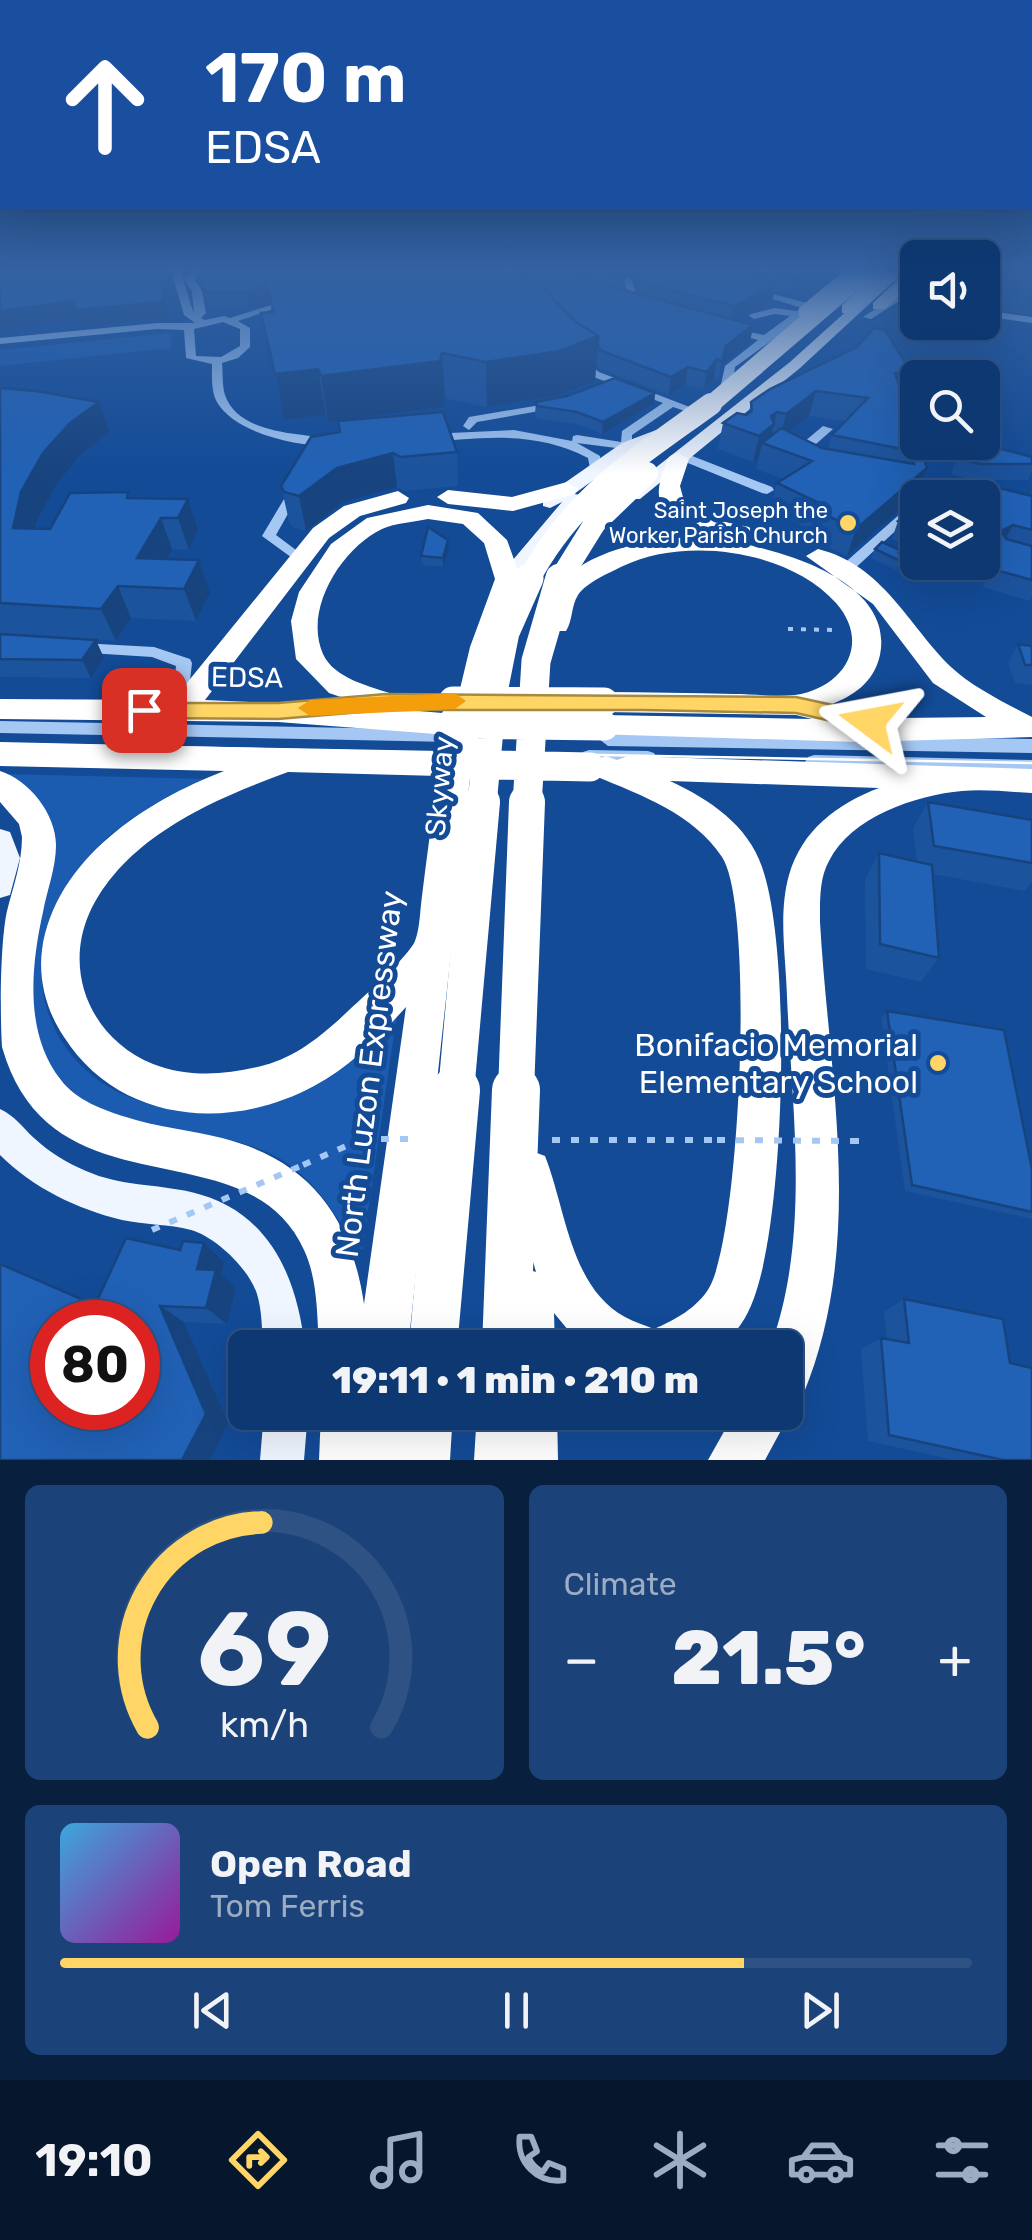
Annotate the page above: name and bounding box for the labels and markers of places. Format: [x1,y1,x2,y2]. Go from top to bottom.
place label: Saint Joseph the Worker Parish Church [609,497,828,549]
marker: Saint Joseph the Worker Parish Church [837,512,859,534]
pin [102,668,187,753]
place label: Bonifacio Memorial Elementary School [634,1026,918,1101]
marker: Bonifacio Memorial Elementary School [927,1052,949,1074]

